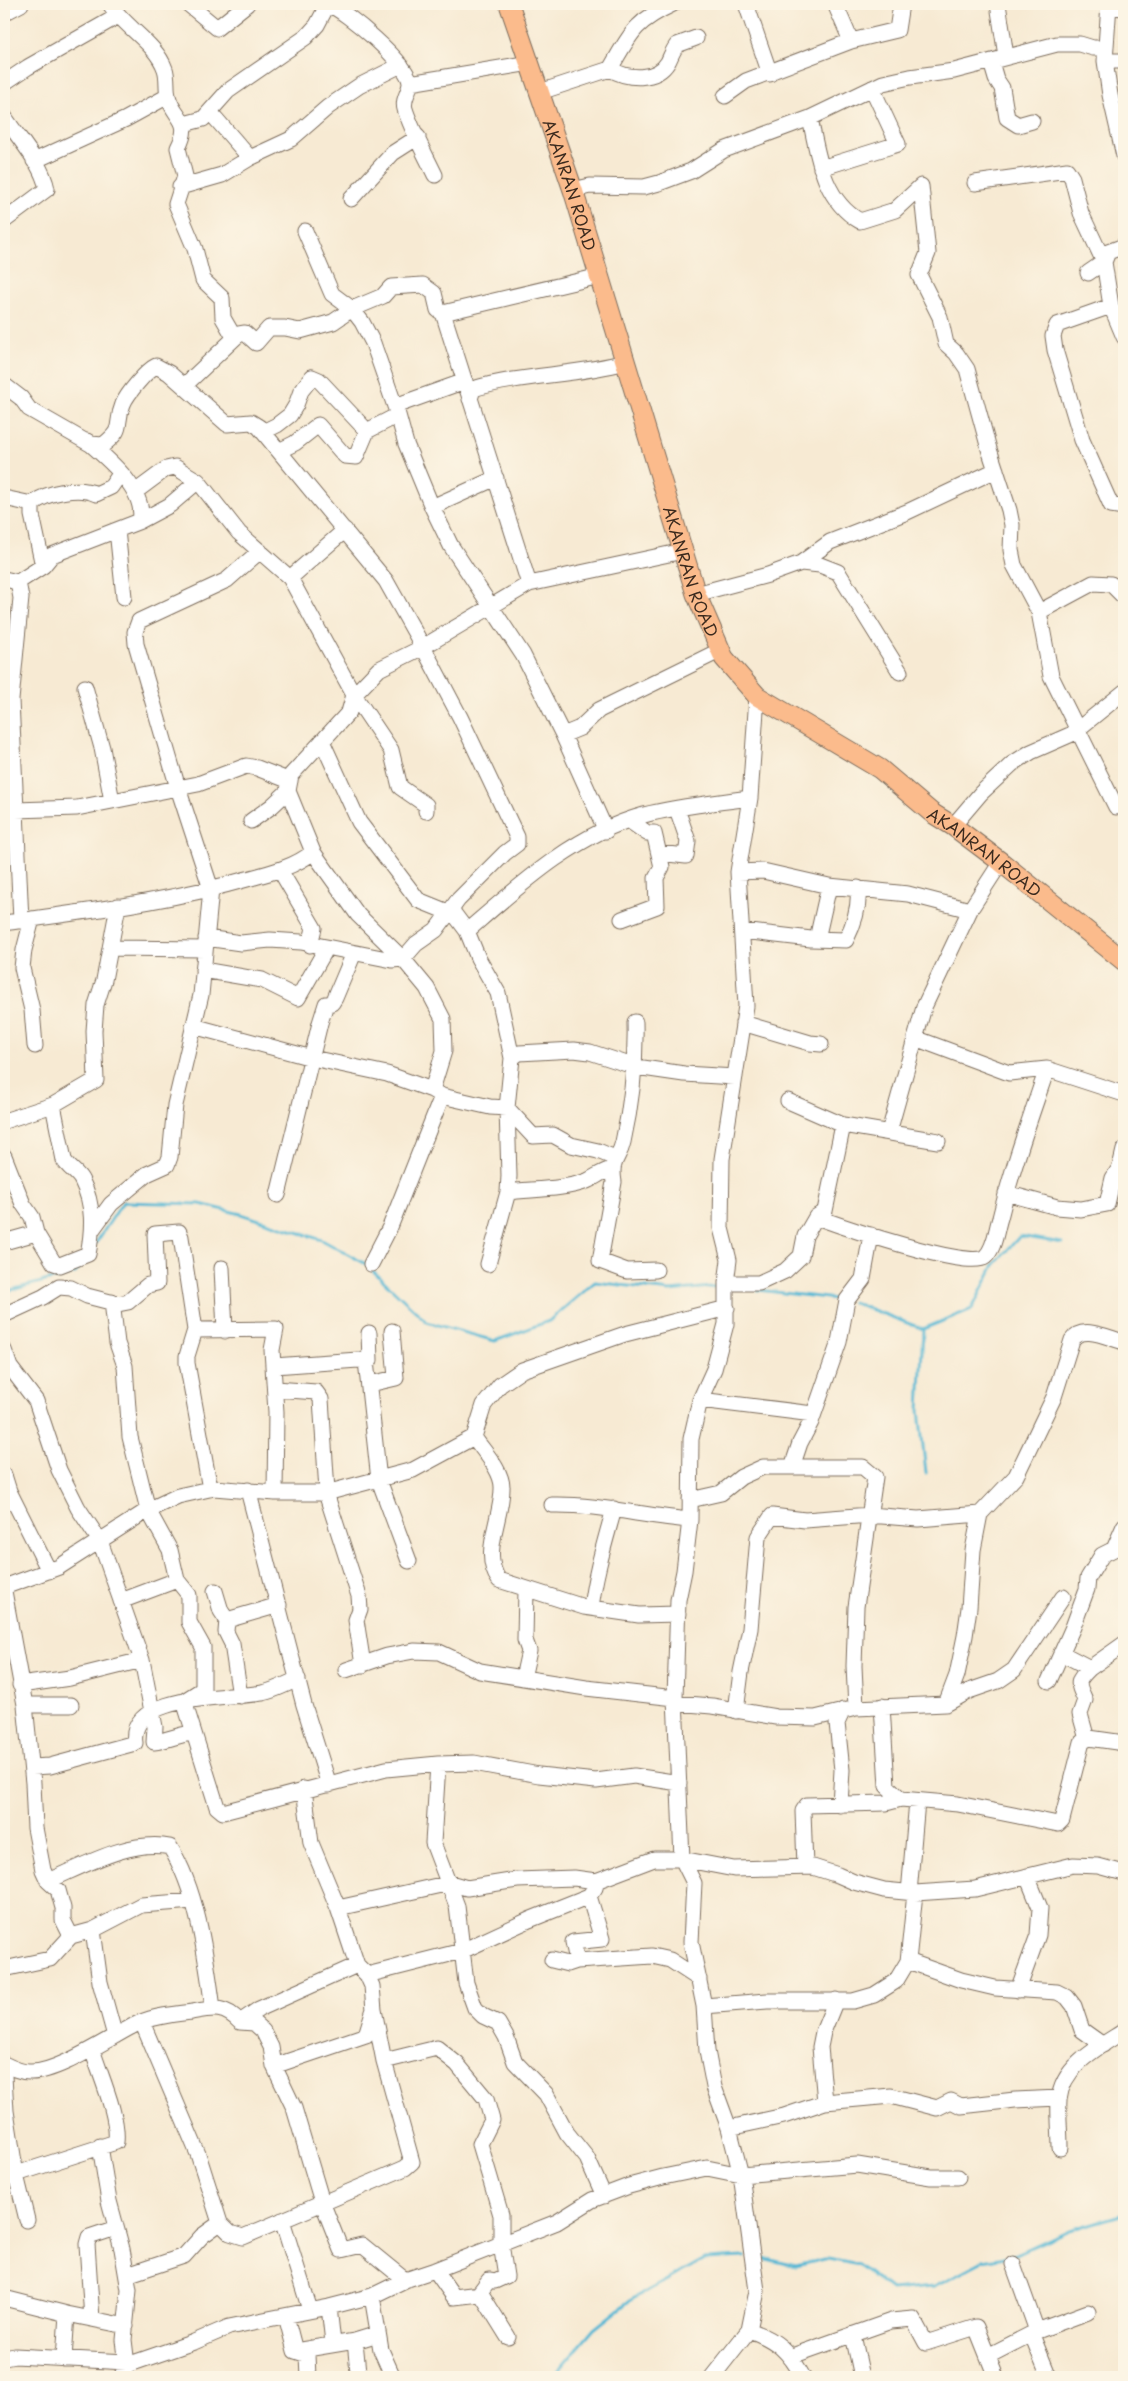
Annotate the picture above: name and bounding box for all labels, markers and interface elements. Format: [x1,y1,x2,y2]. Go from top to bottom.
street label: AKANRAN ROAD [537,116,603,254]
street label: AKANRAN ROAD [658,503,725,641]
street label: AKANRAN ROAD [923,801,1047,902]

